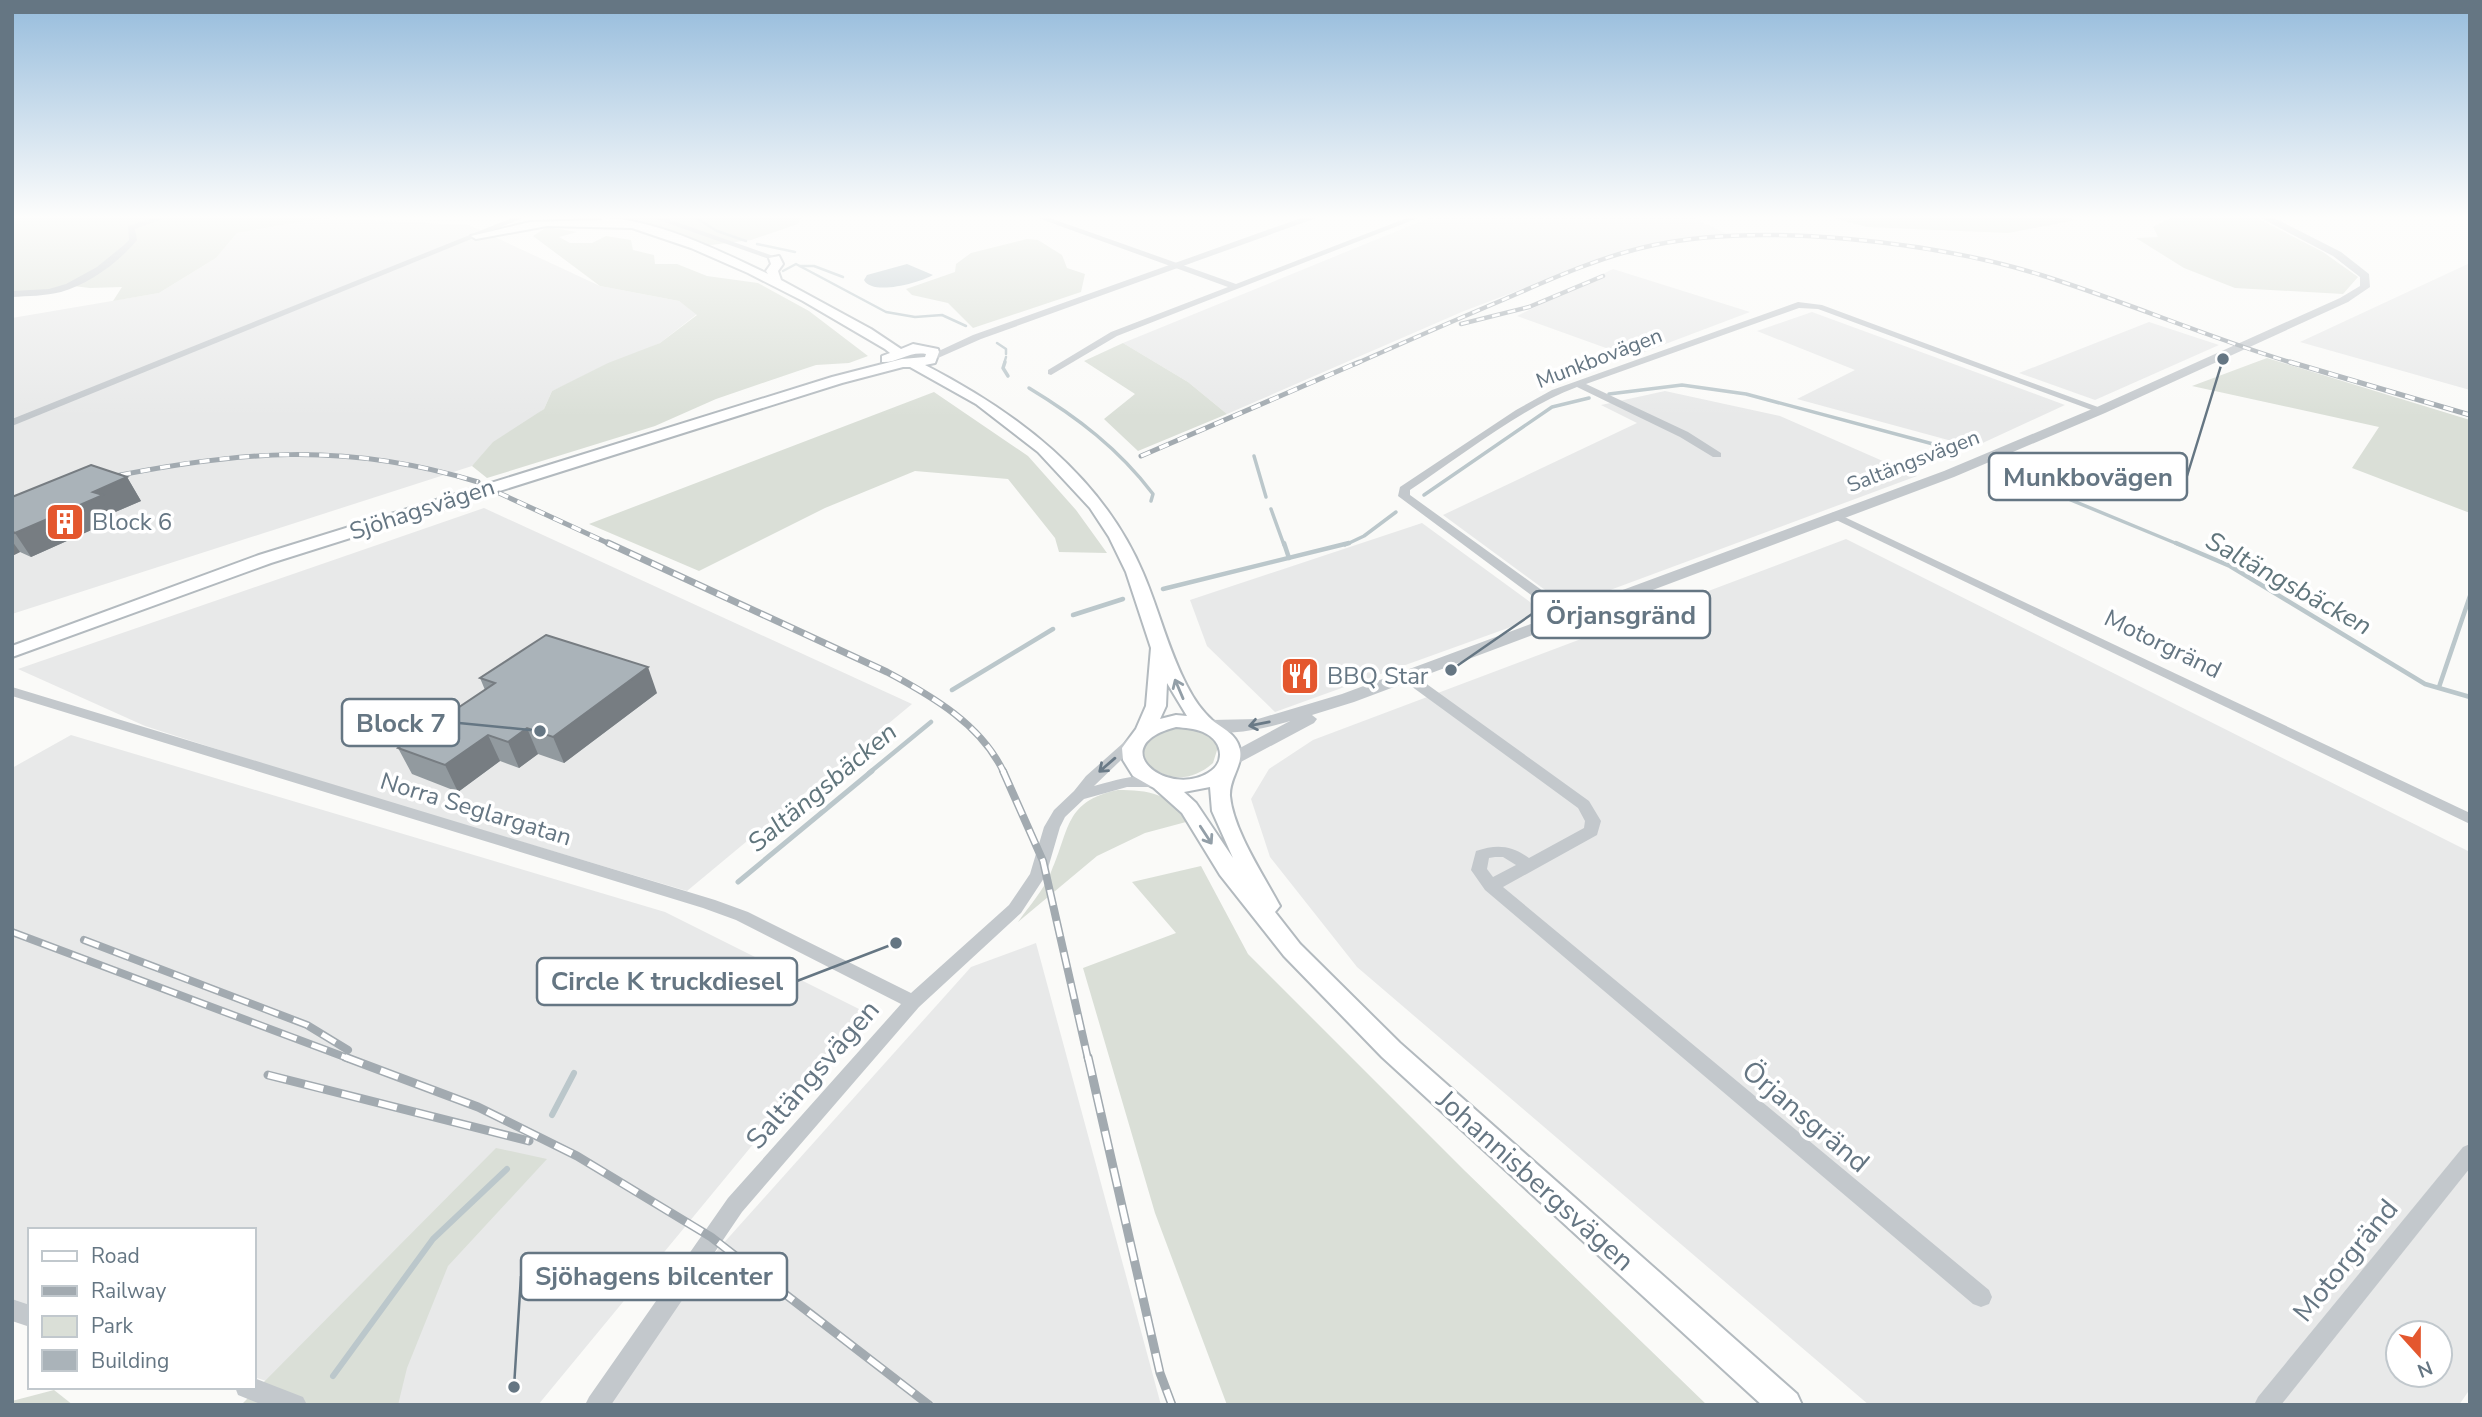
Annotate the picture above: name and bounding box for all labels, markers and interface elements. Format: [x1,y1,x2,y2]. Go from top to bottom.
street label: Munkbovägen [1532,321,1666,395]
street label: Saltängsvägen [1843,423,1983,499]
callout: Munkbovägen [1989,453,2187,500]
text: Munkbovägen [2003,460,2173,495]
street label: Sjöhagsvägen [345,470,499,548]
building icon: Block 6 [44,501,86,543]
place label: Block 6 [92,506,172,538]
water label: Saltängsbäcken [2199,523,2378,644]
callout: Örjansgränd [1532,591,1710,638]
text: Örjansgränd [1546,598,1696,633]
street label: Motorgränd [2099,602,2227,686]
restaurant icon: BBQ Star [1279,655,1321,697]
place label: BBQ Star [1327,660,1429,692]
one-way arrow [1172,678,1185,700]
callout: Block 7 [342,699,459,746]
text: Block 7 [356,706,446,741]
water label: Saltängsbäcken [740,715,904,860]
one-way arrow [1249,718,1271,731]
one-way arrow [1098,757,1116,773]
street label: Norra Seglargatan [376,765,576,853]
one-way arrow [1199,825,1213,845]
callout: Circle K truckdiesel [537,958,797,1005]
text: Circle K truckdiesel [551,964,784,999]
street label: Saltängsvägen [737,992,888,1157]
street label: Örjansgränd [1734,1052,1877,1181]
street label: Johannisbergsvägen [1427,1081,1642,1280]
street label: Motorgränd [2285,1191,2407,1330]
legend [28,1228,256,1389]
text: Road [91,1242,140,1270]
callout: Sjöhagens bilcenter [521,1253,787,1300]
text: Sjöhagens bilcenter [535,1259,774,1294]
text: Railway [91,1277,166,1305]
text: Park [91,1312,133,1340]
north arrow [2384,1319,2454,1389]
text: Building [91,1347,169,1375]
text: N [2413,1354,2436,1384]

